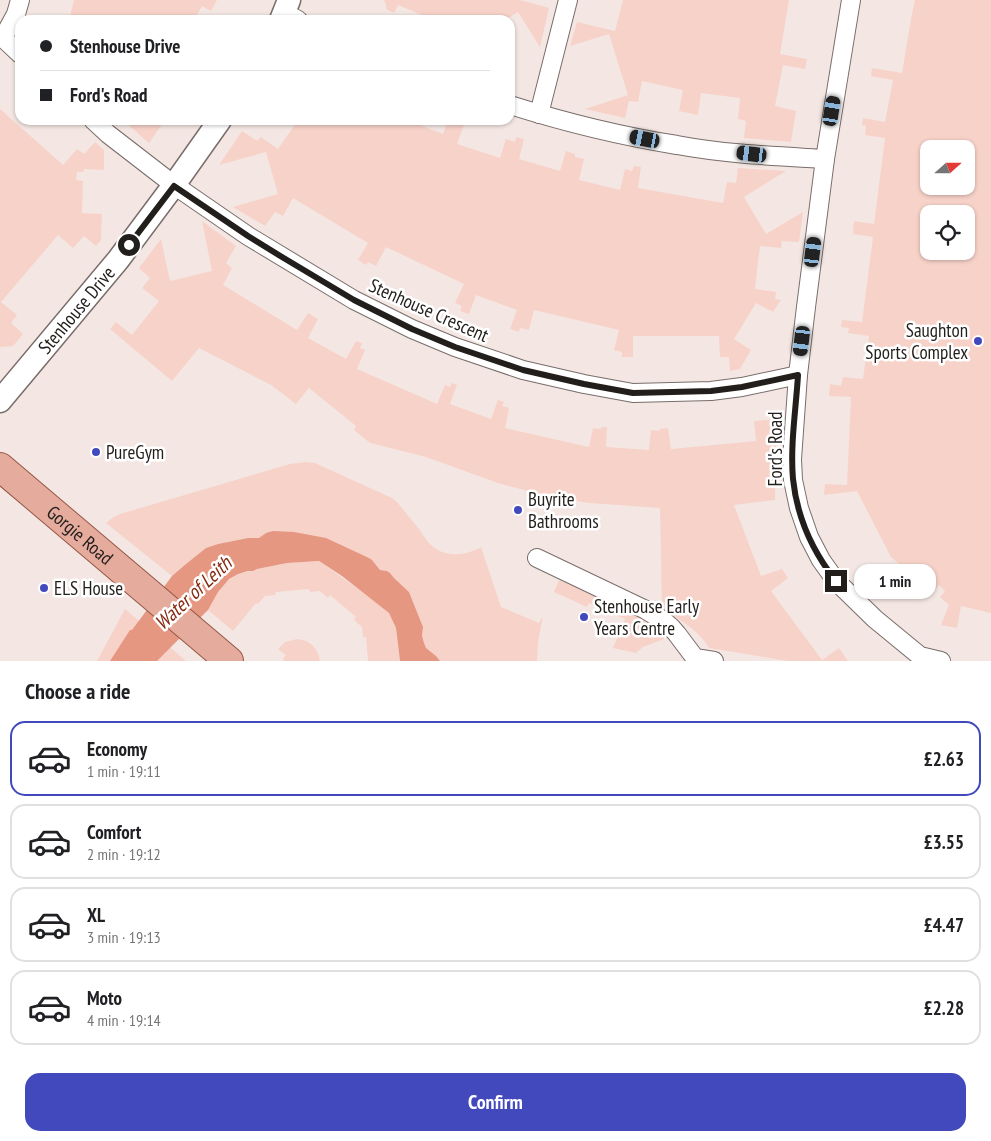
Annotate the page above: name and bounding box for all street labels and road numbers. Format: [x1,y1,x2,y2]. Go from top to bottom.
street label: Stenhouse Drive [33,261,120,359]
street label: Stenhouse Crescent [366,273,493,347]
street label: Ford's Road [763,412,787,486]
street label: Gorgie Road [42,500,118,570]

